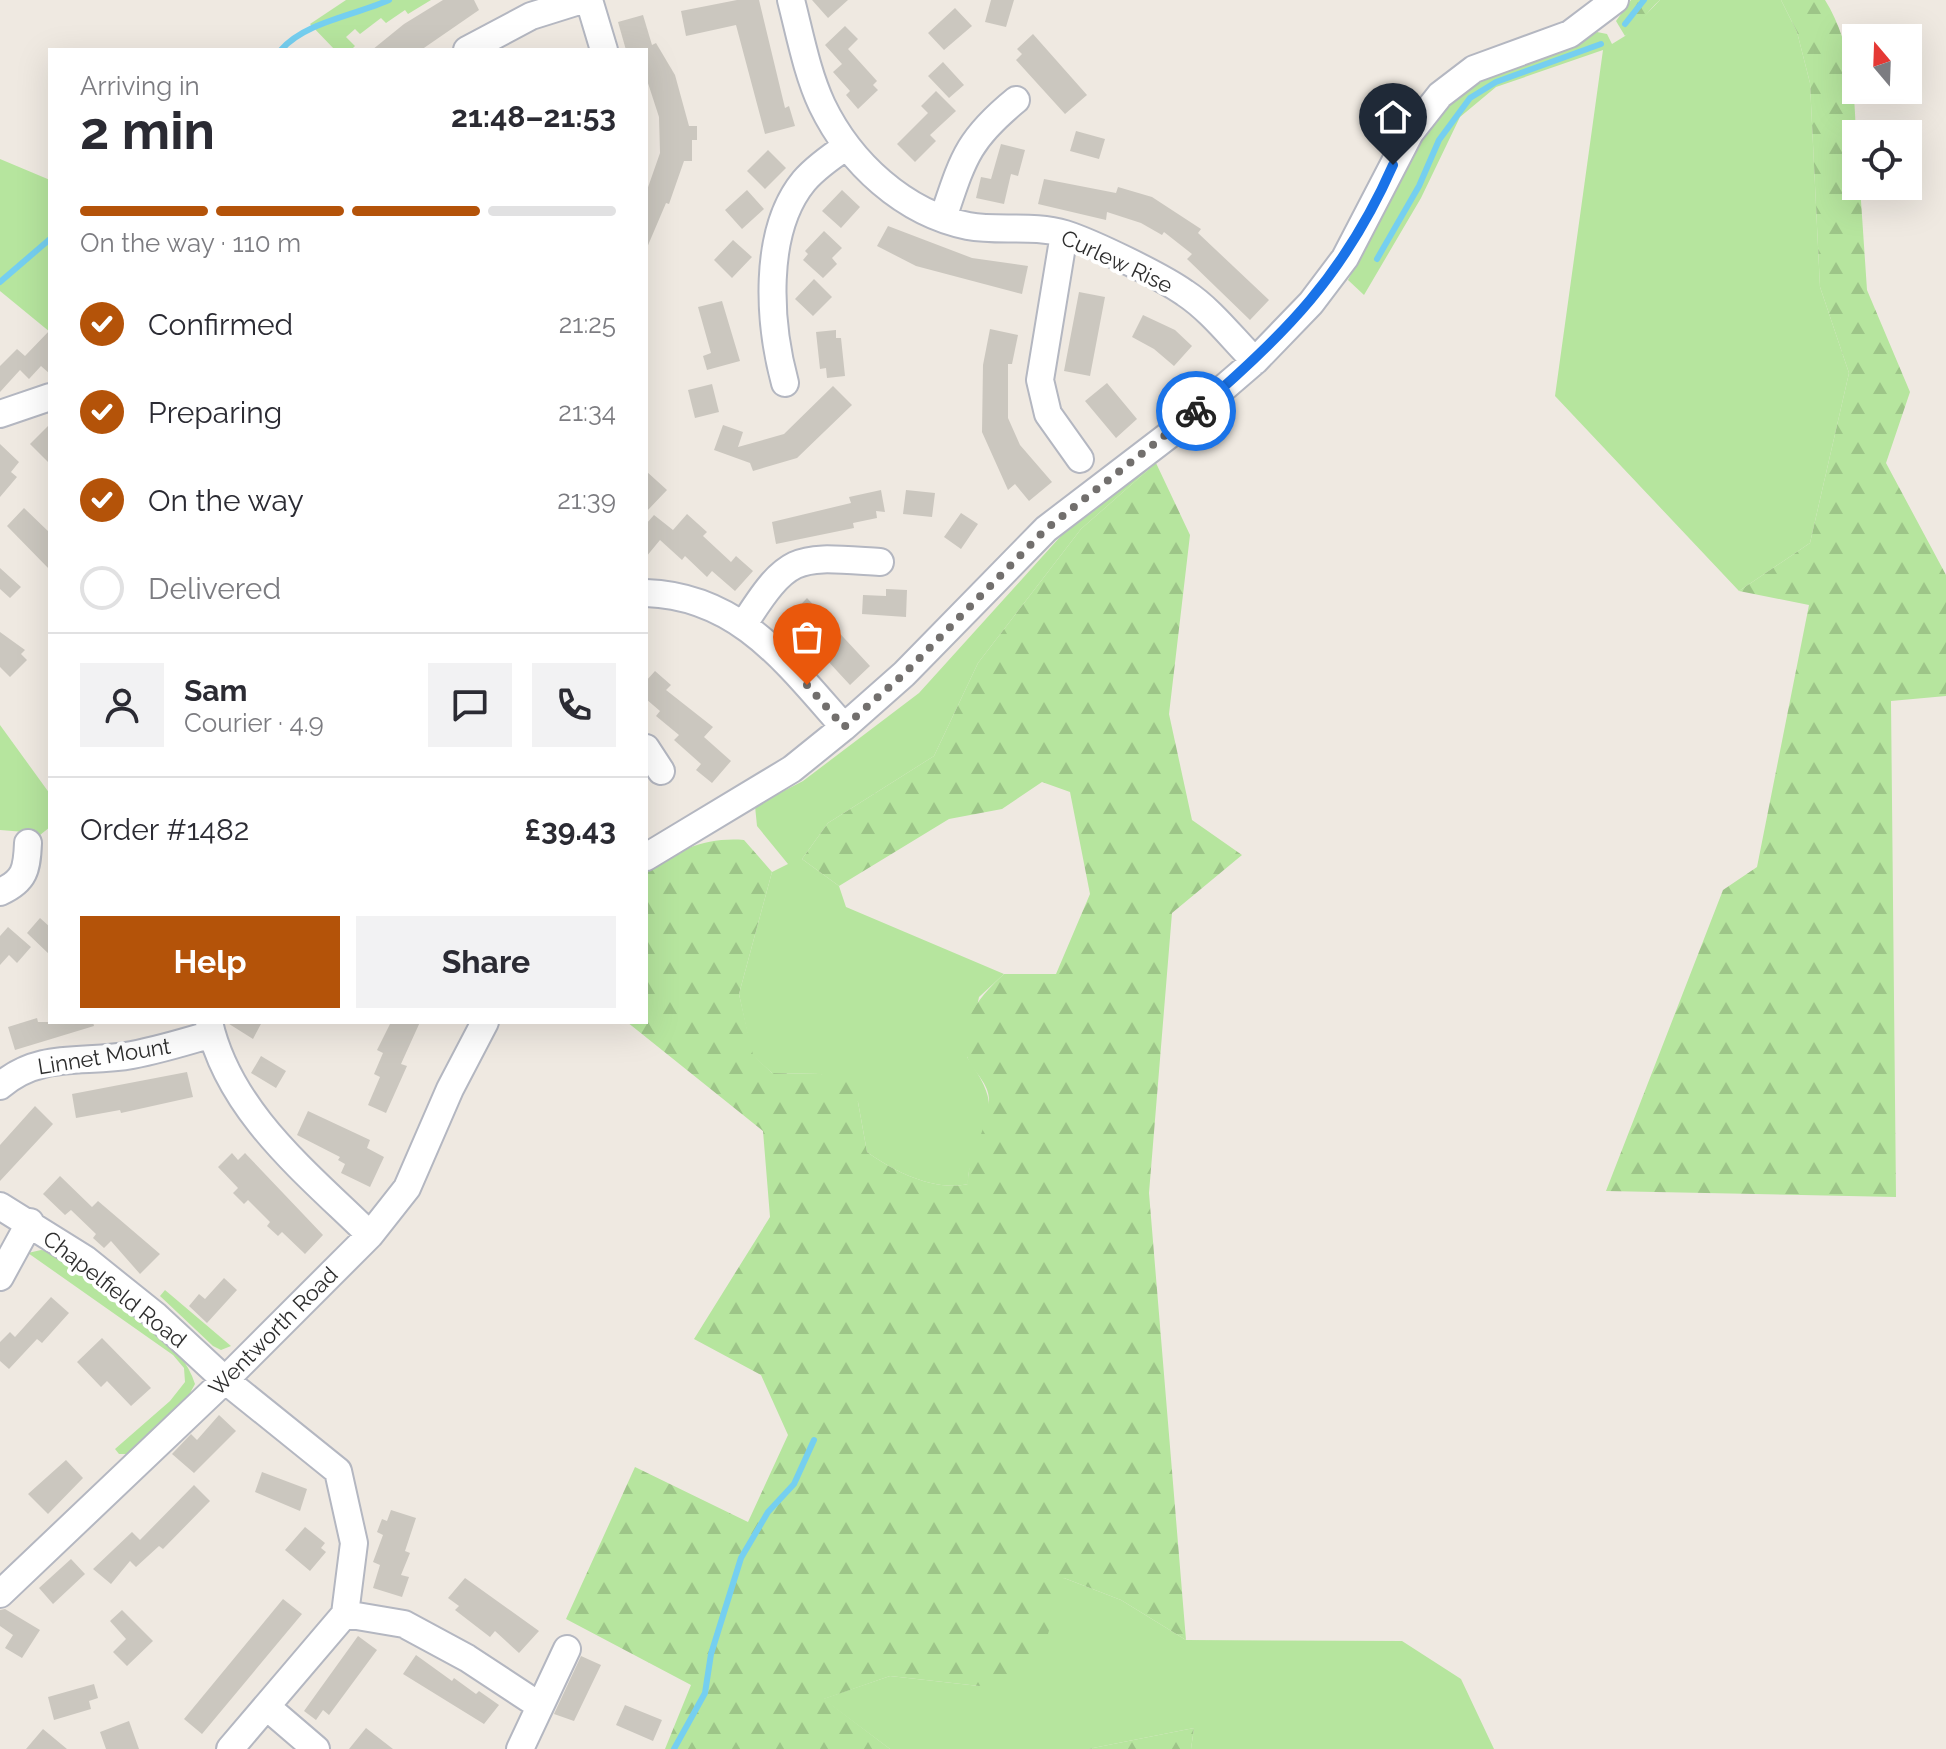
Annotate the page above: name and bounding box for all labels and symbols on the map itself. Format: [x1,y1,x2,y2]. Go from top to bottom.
north arrow [1842,24,1922,104]
pin [1359,83,1427,165]
street label: Curlew Rise [1057,224,1177,298]
courier [1156,371,1236,451]
pin [773,603,841,685]
street label: Linnet Mount [36,1033,173,1079]
street label: Chapelfield Road [38,1225,192,1353]
street label: Wentworth Road [203,1261,343,1401]

